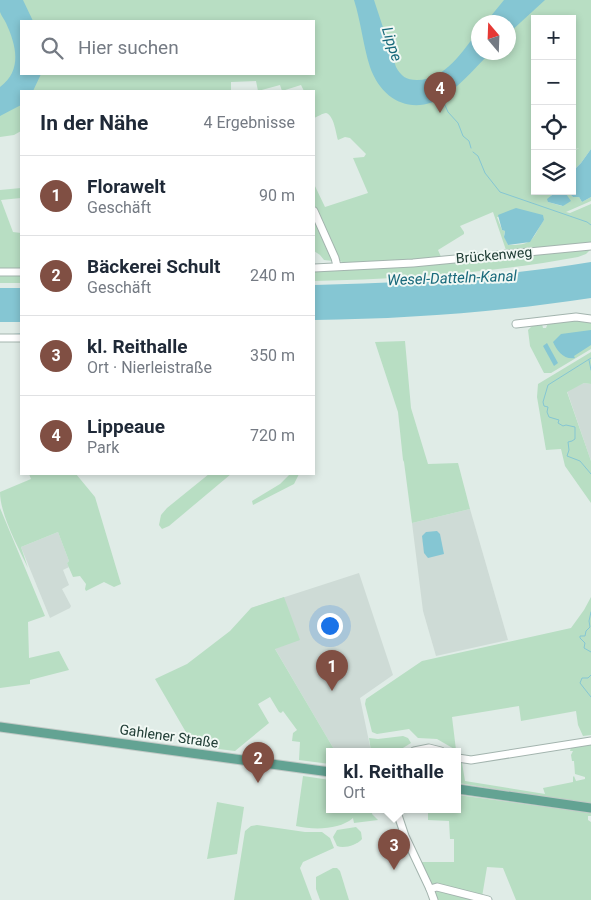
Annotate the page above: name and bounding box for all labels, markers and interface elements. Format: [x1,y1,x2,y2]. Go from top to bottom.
north arrow [471,15,516,60]
map controls [531,15,576,195]
button: + [531,15,576,60]
search box [20,20,315,75]
water label: Lippe [378,24,406,64]
icon: search [38,34,66,62]
text: Hier suchen [78,36,179,59]
button: − [531,60,576,105]
pin: 4 [424,72,456,113]
button: locate [531,105,576,150]
text: In der Nähe [40,111,148,135]
text: 4 Ergebnisse [203,113,295,132]
button: layers [531,150,576,195]
text: Florawelt [87,175,166,198]
text: 1 [51,186,61,205]
text: 90 m [259,186,295,205]
text: Geschäft [87,198,151,217]
street label: Brückenweg [455,244,533,266]
text: Bäckerei Schult [87,255,221,278]
text: 2 [51,266,61,285]
text: 240 m [250,266,295,285]
water label: Wesel-Datteln-Kanal [387,267,518,289]
text: Geschäft [87,278,151,297]
text: kl. Reithalle [87,335,187,358]
text: 3 [51,346,61,365]
text: 350 m [250,346,295,365]
text: Ort · Nierleistraße [87,358,212,377]
text: Lippeaue [87,415,165,438]
text: 4 [51,426,61,445]
text: 720 m [250,426,295,445]
text: Park [87,438,119,457]
your location [317,613,343,639]
pin: 1 [316,650,348,691]
street label: Gahlener Straße [118,721,220,751]
pin: 2 [242,742,274,783]
popup [326,748,461,813]
text: kl. Reithalle [343,760,444,783]
text: Ort [343,783,365,802]
pin: 3 [378,829,410,870]

